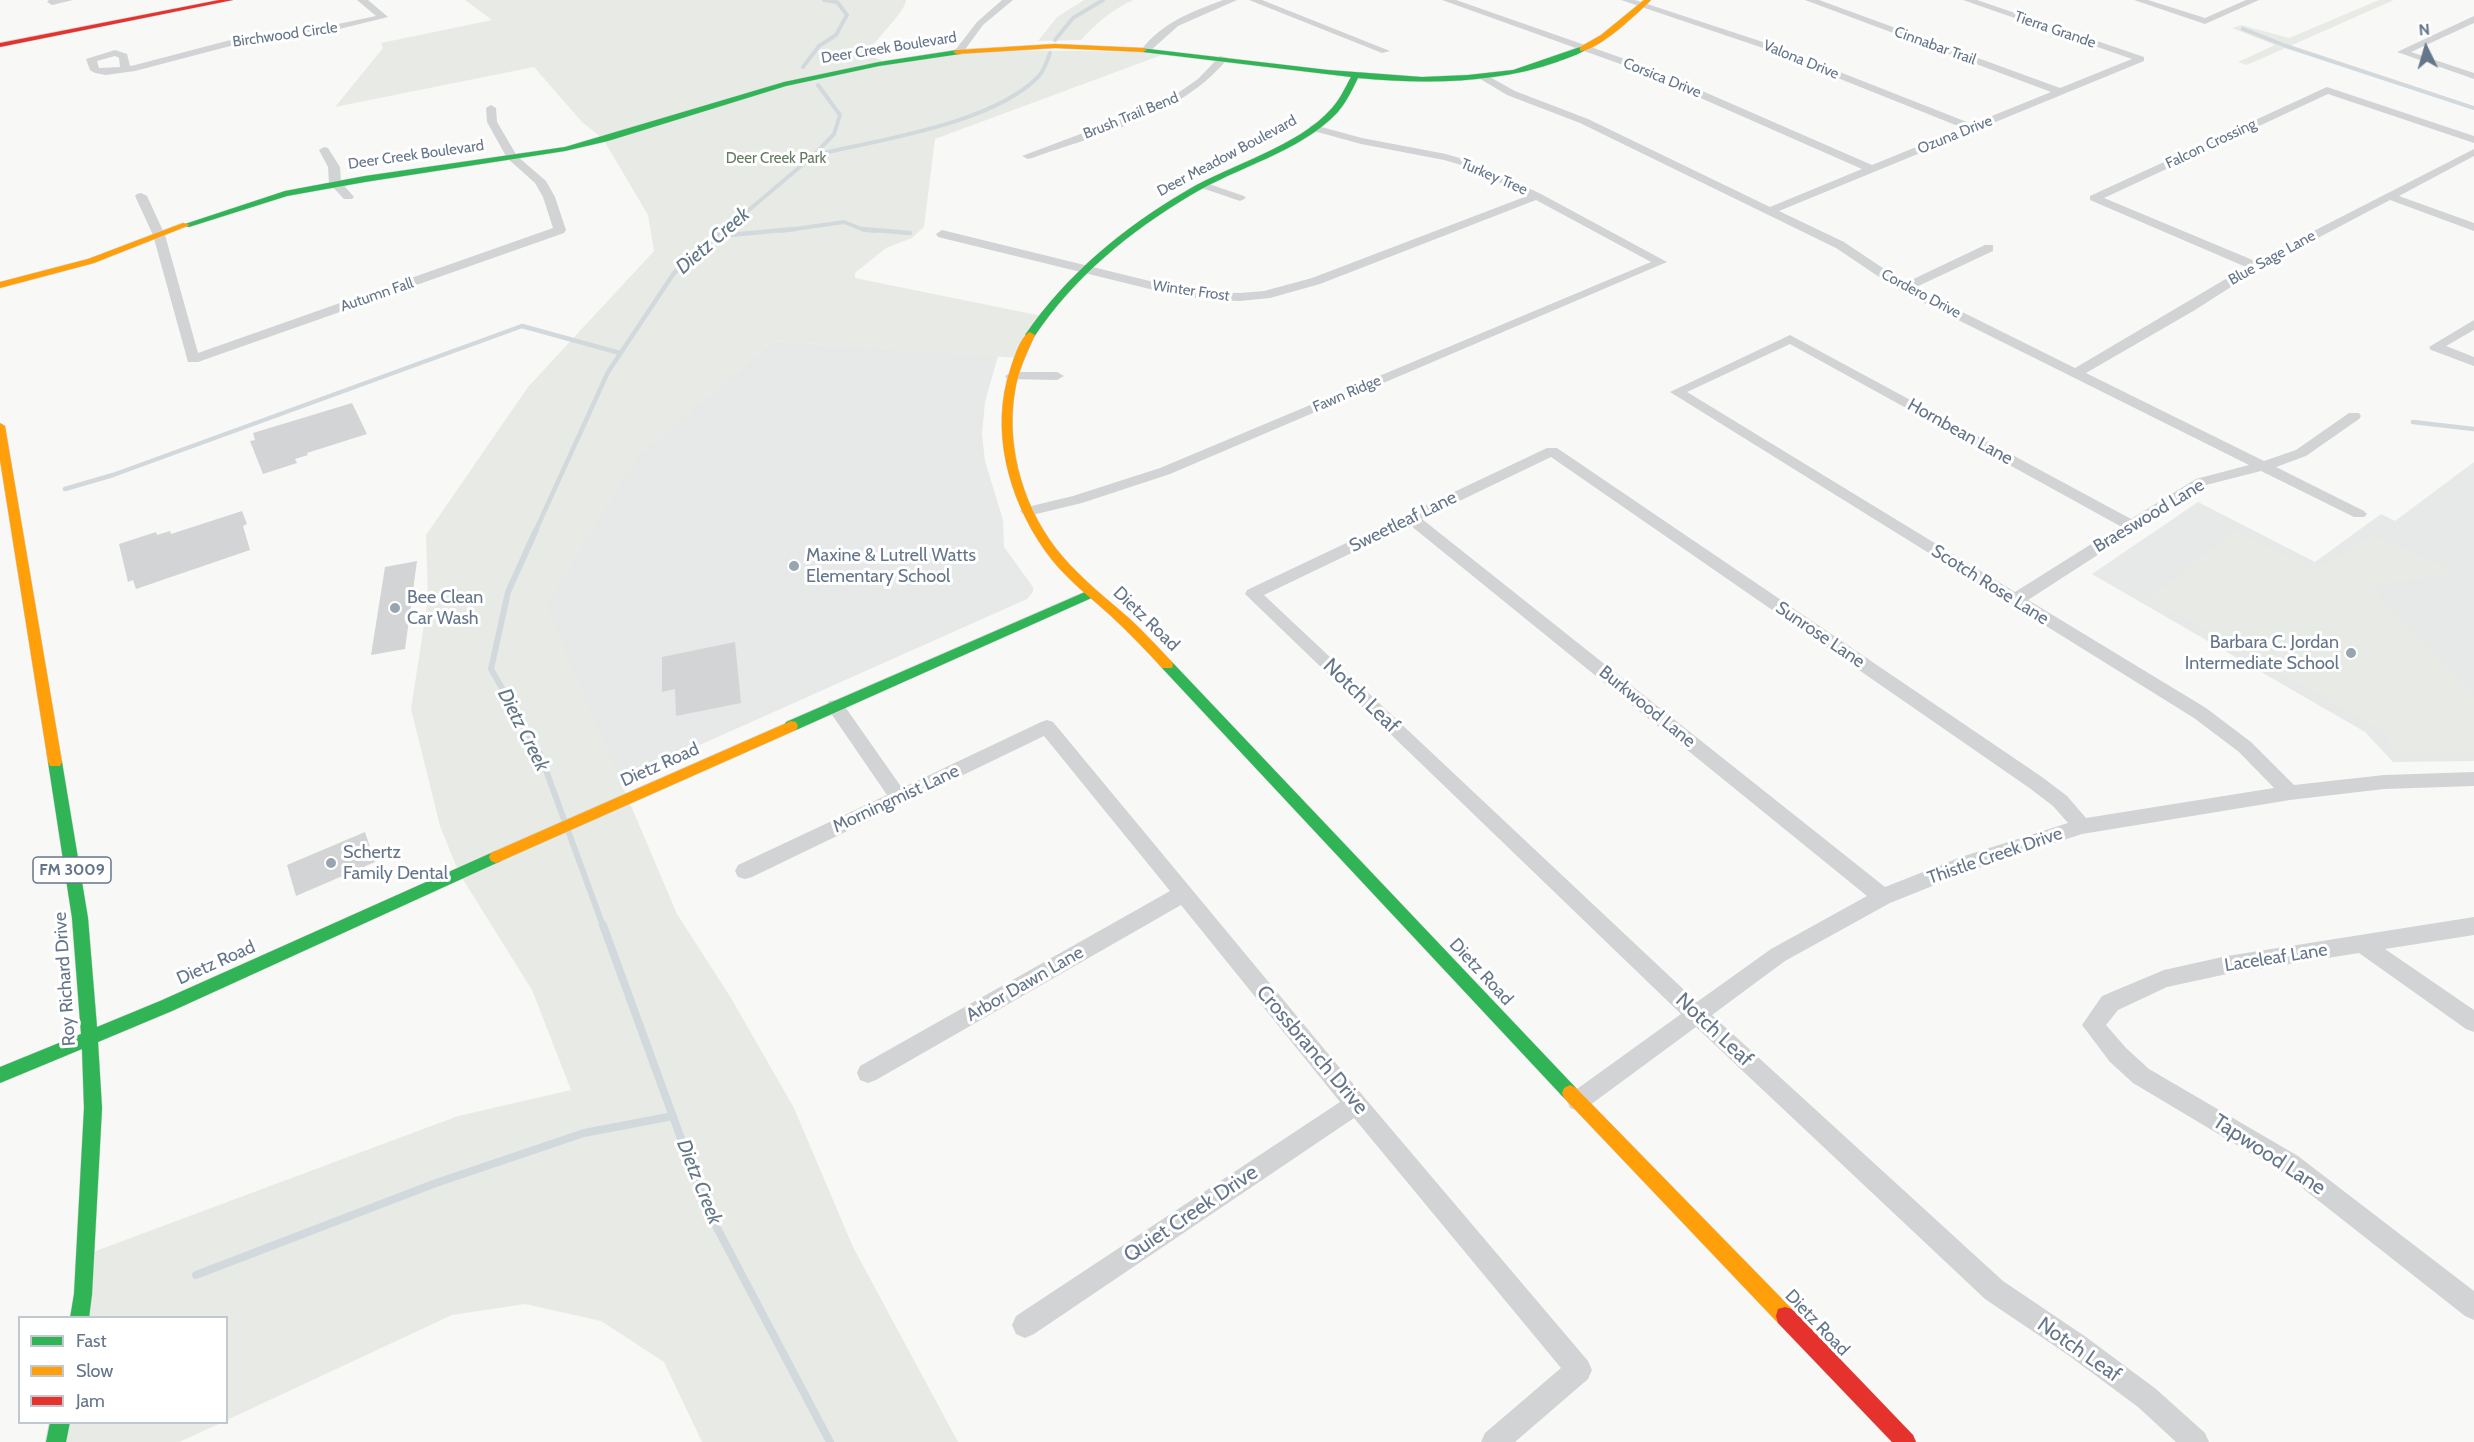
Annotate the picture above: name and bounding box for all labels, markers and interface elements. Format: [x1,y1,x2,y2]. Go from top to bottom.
street label: Tierra Grande [2012,8,2098,52]
north arrow [2396,18,2456,78]
street label: Birchwood Circle [231,19,339,51]
text: N [2418,20,2431,40]
street label: Cinnabar Trail [1892,23,1978,69]
street label: Deer Creek Boulevard [820,28,958,68]
street label: Valona Drive [1761,37,1841,83]
street label: Corsica Drive [1620,54,1704,102]
street label: Brush Trail Bend [1081,89,1181,143]
street label: Deer Meadow Boulevard [1154,112,1300,200]
street label: Ozuna Drive [1915,112,1995,158]
street label: Falcon Crossing [2163,115,2259,173]
street label: Deer Creek Boulevard [347,137,485,173]
park label: Deer Creek Park [726,150,826,168]
street label: Turkey Tree [1458,155,1530,199]
water label: Dietz Creek [671,203,755,279]
street label: Blue Sage Lane [2225,227,2319,289]
street label: Cordero Drive [1878,265,1964,323]
street label: Autumn Fall [338,274,416,316]
street label: Winter Frost [1151,277,1231,305]
street label: Fawn Ridge [1310,372,1384,416]
street label: Hornbean Lane [1904,394,2016,470]
street label: Braeswood Lane [2090,474,2208,558]
street label: Sweetleaf Lane [1346,487,1460,557]
street label: Scotch Rose Lane [1927,540,2053,630]
place label: Maxine & Lutrell Watts Elementary School [806,545,976,588]
marker: Maxine & Lutrell Watts Elementary School [787,559,801,573]
street label: Dietz Road [1108,582,1184,656]
place label: Bee Clean Car Wash [407,587,483,630]
street label: Sunrose Lane [1771,597,1869,673]
marker: Bee Clean Car Wash [388,601,402,615]
place label: Barbara C. Jordan Intermediate School [2185,632,2339,674]
marker: Barbara C. Jordan Intermediate School [2344,646,2358,660]
street label: Notch Leaf [1318,653,1404,739]
street label: Burkwood Lane [1595,662,1699,752]
water label: Dietz Creek [492,685,554,775]
street label: Dietz Road [617,738,703,792]
street label: Morningmist Lane [829,760,963,838]
street label: Thistle Creek Drive [1925,823,2065,889]
place label: Schertz Family Dental [343,842,448,884]
marker: Schertz Family Dental [324,856,338,870]
road number: FM 3009 [33,857,111,883]
street label: Roy Richard Drive [50,911,80,1047]
street label: Dietz Road [1445,934,1517,1010]
street label: Dietz Road [173,936,259,990]
street label: Laceleaf Lane [2223,939,2329,977]
street label: Arbor Dawn Lane [963,942,1087,1026]
street label: Crossbranch Drive [1251,980,1373,1120]
street label: Notch Leaf [1670,988,1758,1072]
street label: Tapwood Lane [2208,1109,2330,1201]
water label: Dietz Creek [671,1136,727,1228]
street label: Quiet Creek Drive [1119,1160,1263,1268]
street label: Dietz Road [1780,1285,1854,1361]
street label: Notch Leaf [2032,1312,2126,1388]
legend [18,1316,228,1424]
text: Fast [76,1330,107,1352]
text: Slow [76,1360,113,1382]
text: Jam [76,1390,105,1412]

